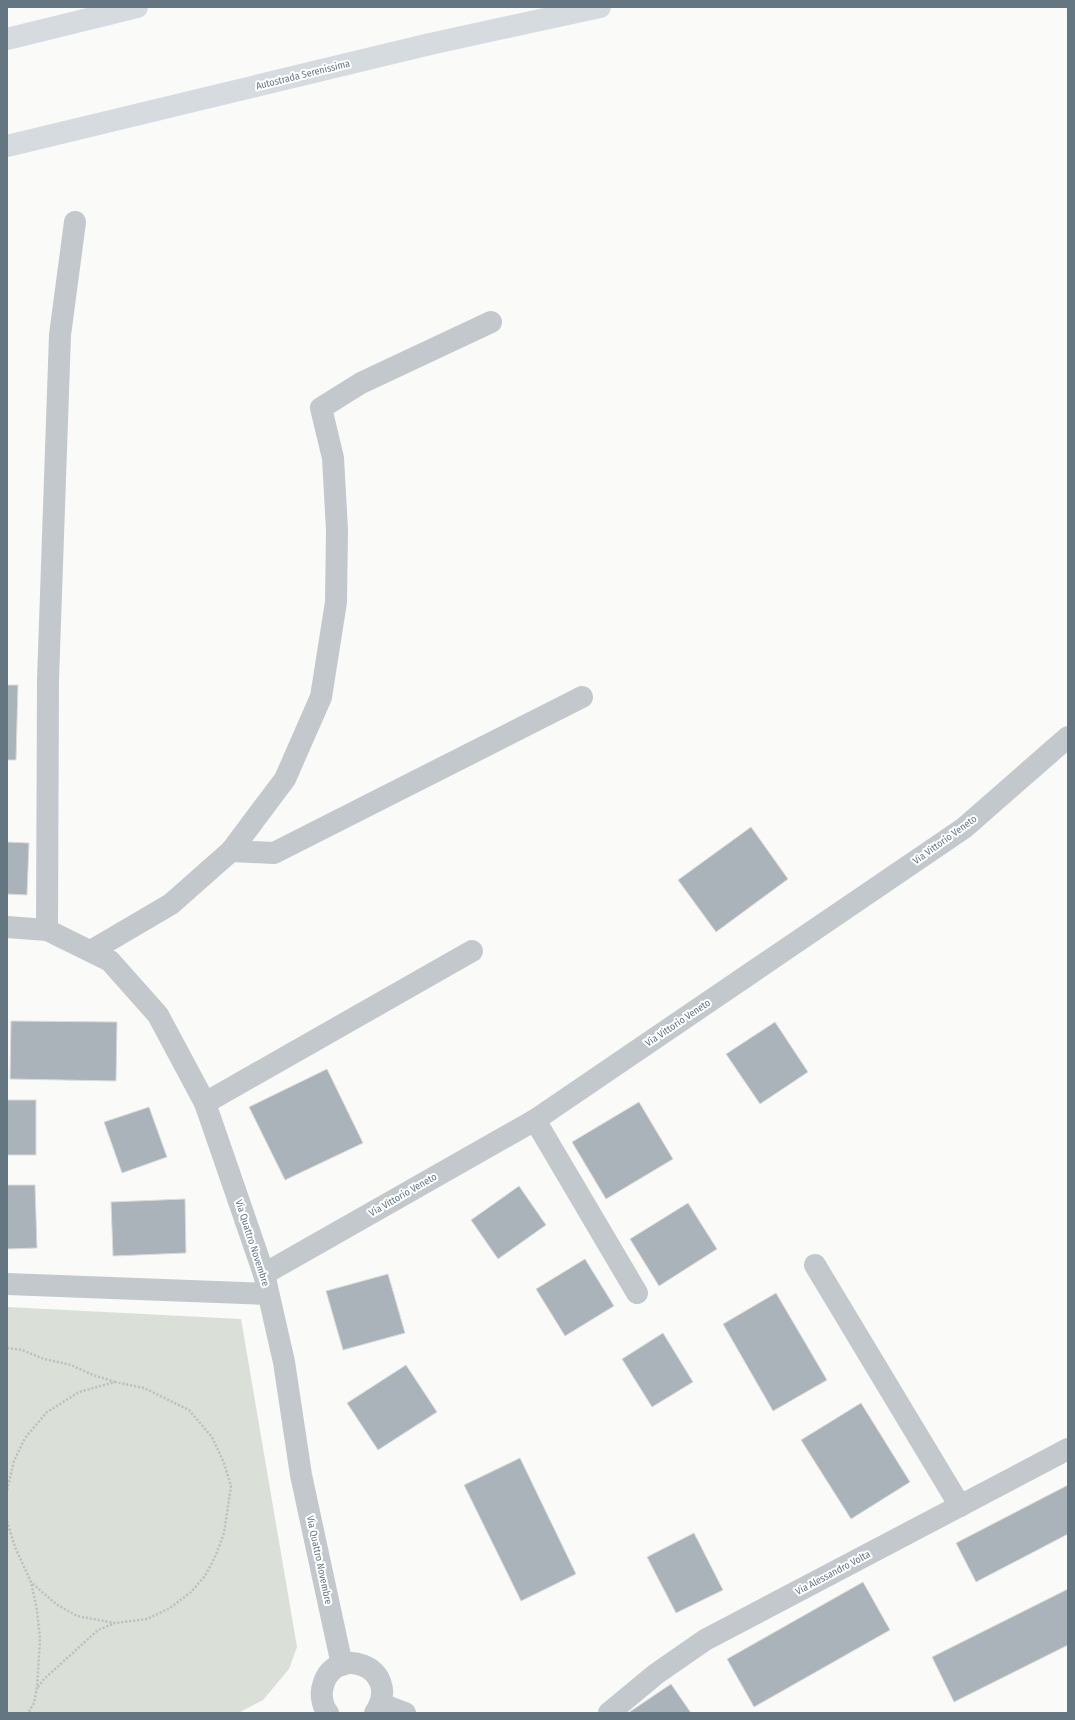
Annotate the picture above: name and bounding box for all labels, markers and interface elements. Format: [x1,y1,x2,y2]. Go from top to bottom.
street label: Autostrada Serenissima [255,57,351,92]
street label: Via Vittorio Veneto [911,813,979,867]
street label: Via Vittorio Veneto [643,997,713,1049]
street label: Via Vittorio Veneto [367,1171,439,1219]
street label: Via Quattro Novembre [232,1198,272,1288]
street label: Via Quattro Novembre [304,1515,334,1606]
street label: Via Alessandro Volta [793,1548,873,1598]

